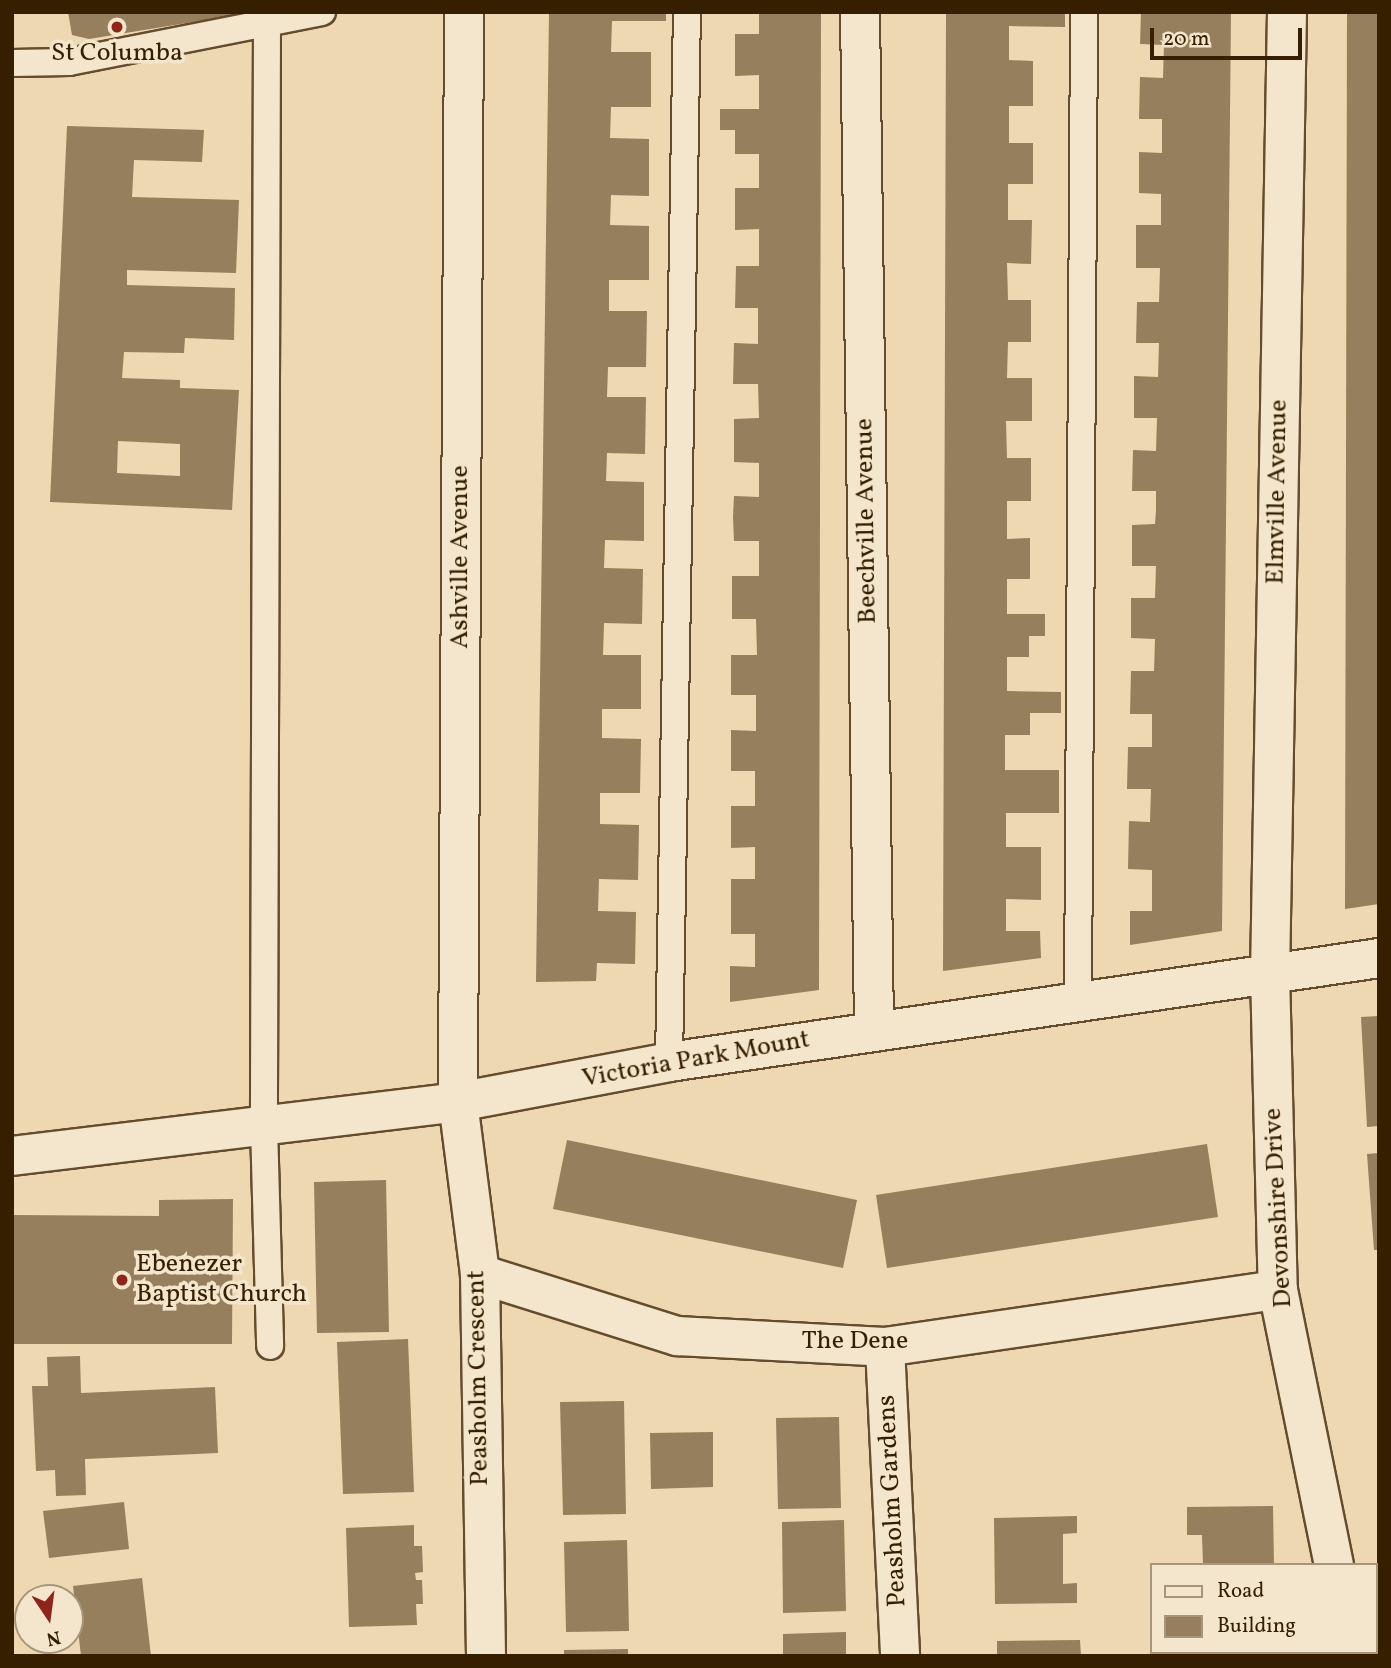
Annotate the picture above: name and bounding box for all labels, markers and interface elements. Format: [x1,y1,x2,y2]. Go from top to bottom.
scale bar [1153,14,1305,58]
marker: St Columba [109,19,125,35]
text: 20 m [1163,25,1209,54]
place label: St Columba [51,38,183,70]
street label: Elmville Avenue [1261,399,1295,585]
street label: Beechville Avenue [850,418,884,624]
street label: Ashville Avenue [445,465,477,649]
street label: Victoria Park Mount [580,1025,812,1095]
street label: Devonshire Drive [1258,1107,1300,1309]
place label: Ebenezer Baptist Church [136,1249,307,1310]
street label: Peasholm Crescent [462,1270,496,1486]
marker: Ebenezer Baptist Church [114,1272,130,1288]
street label: The Dene [802,1326,908,1358]
street label: Peasholm Gardens [872,1394,914,1608]
legend [1150,1563,1377,1654]
text: Road [1217,1577,1264,1606]
north arrow [14,1584,84,1654]
text: Building [1217,1612,1296,1641]
text: N [44,1623,63,1652]

